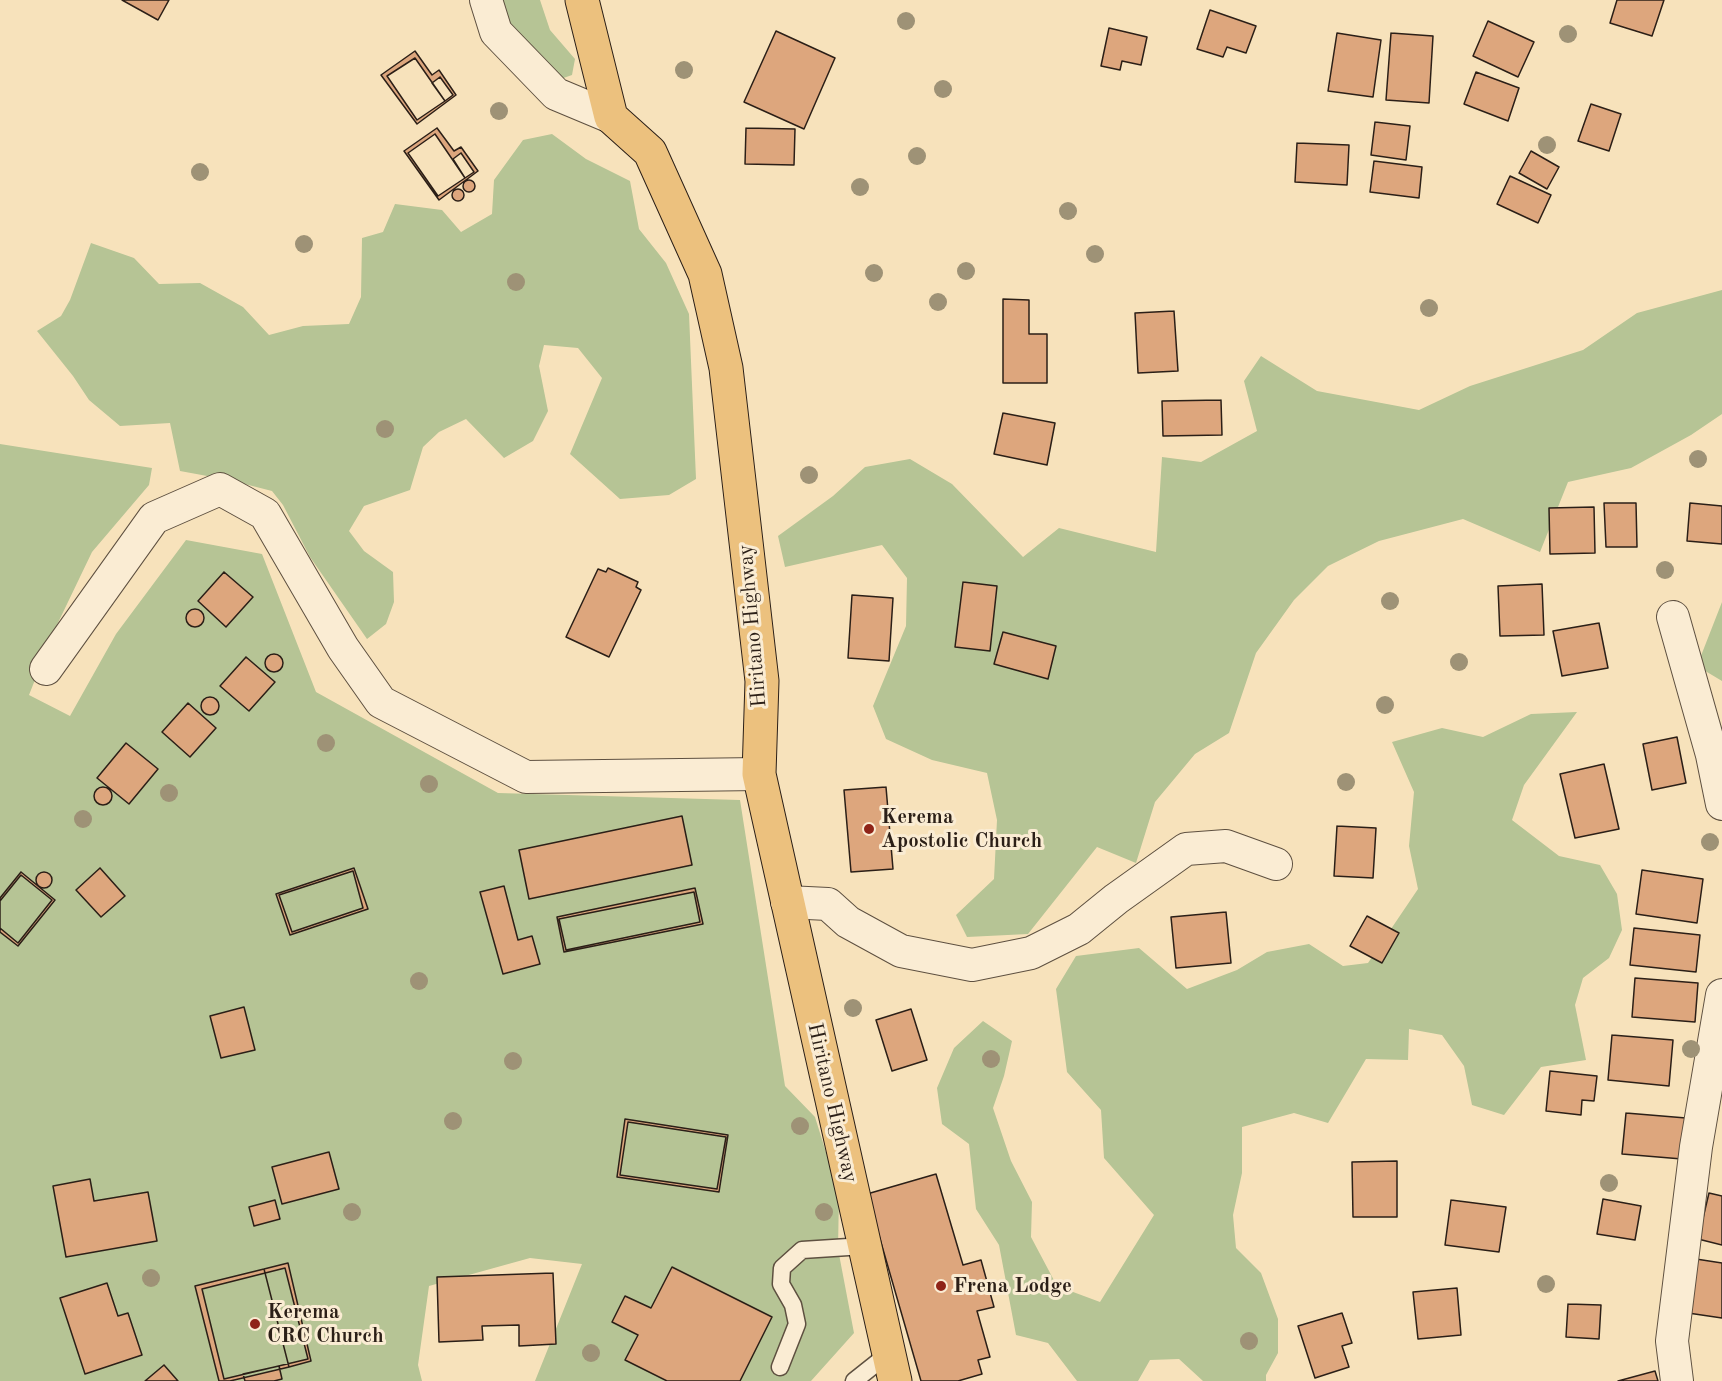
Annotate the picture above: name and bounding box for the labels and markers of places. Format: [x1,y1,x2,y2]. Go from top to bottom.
place label: Kerema Apostolic Church [881,804,1042,854]
marker: Kerema Apostolic Church [862,822,876,836]
place label: Frena Lodge [953,1273,1072,1299]
marker: Frena Lodge [934,1279,948,1293]
place label: Kerema CRC Church [267,1299,384,1349]
marker: Kerema CRC Church [248,1317,262,1331]

